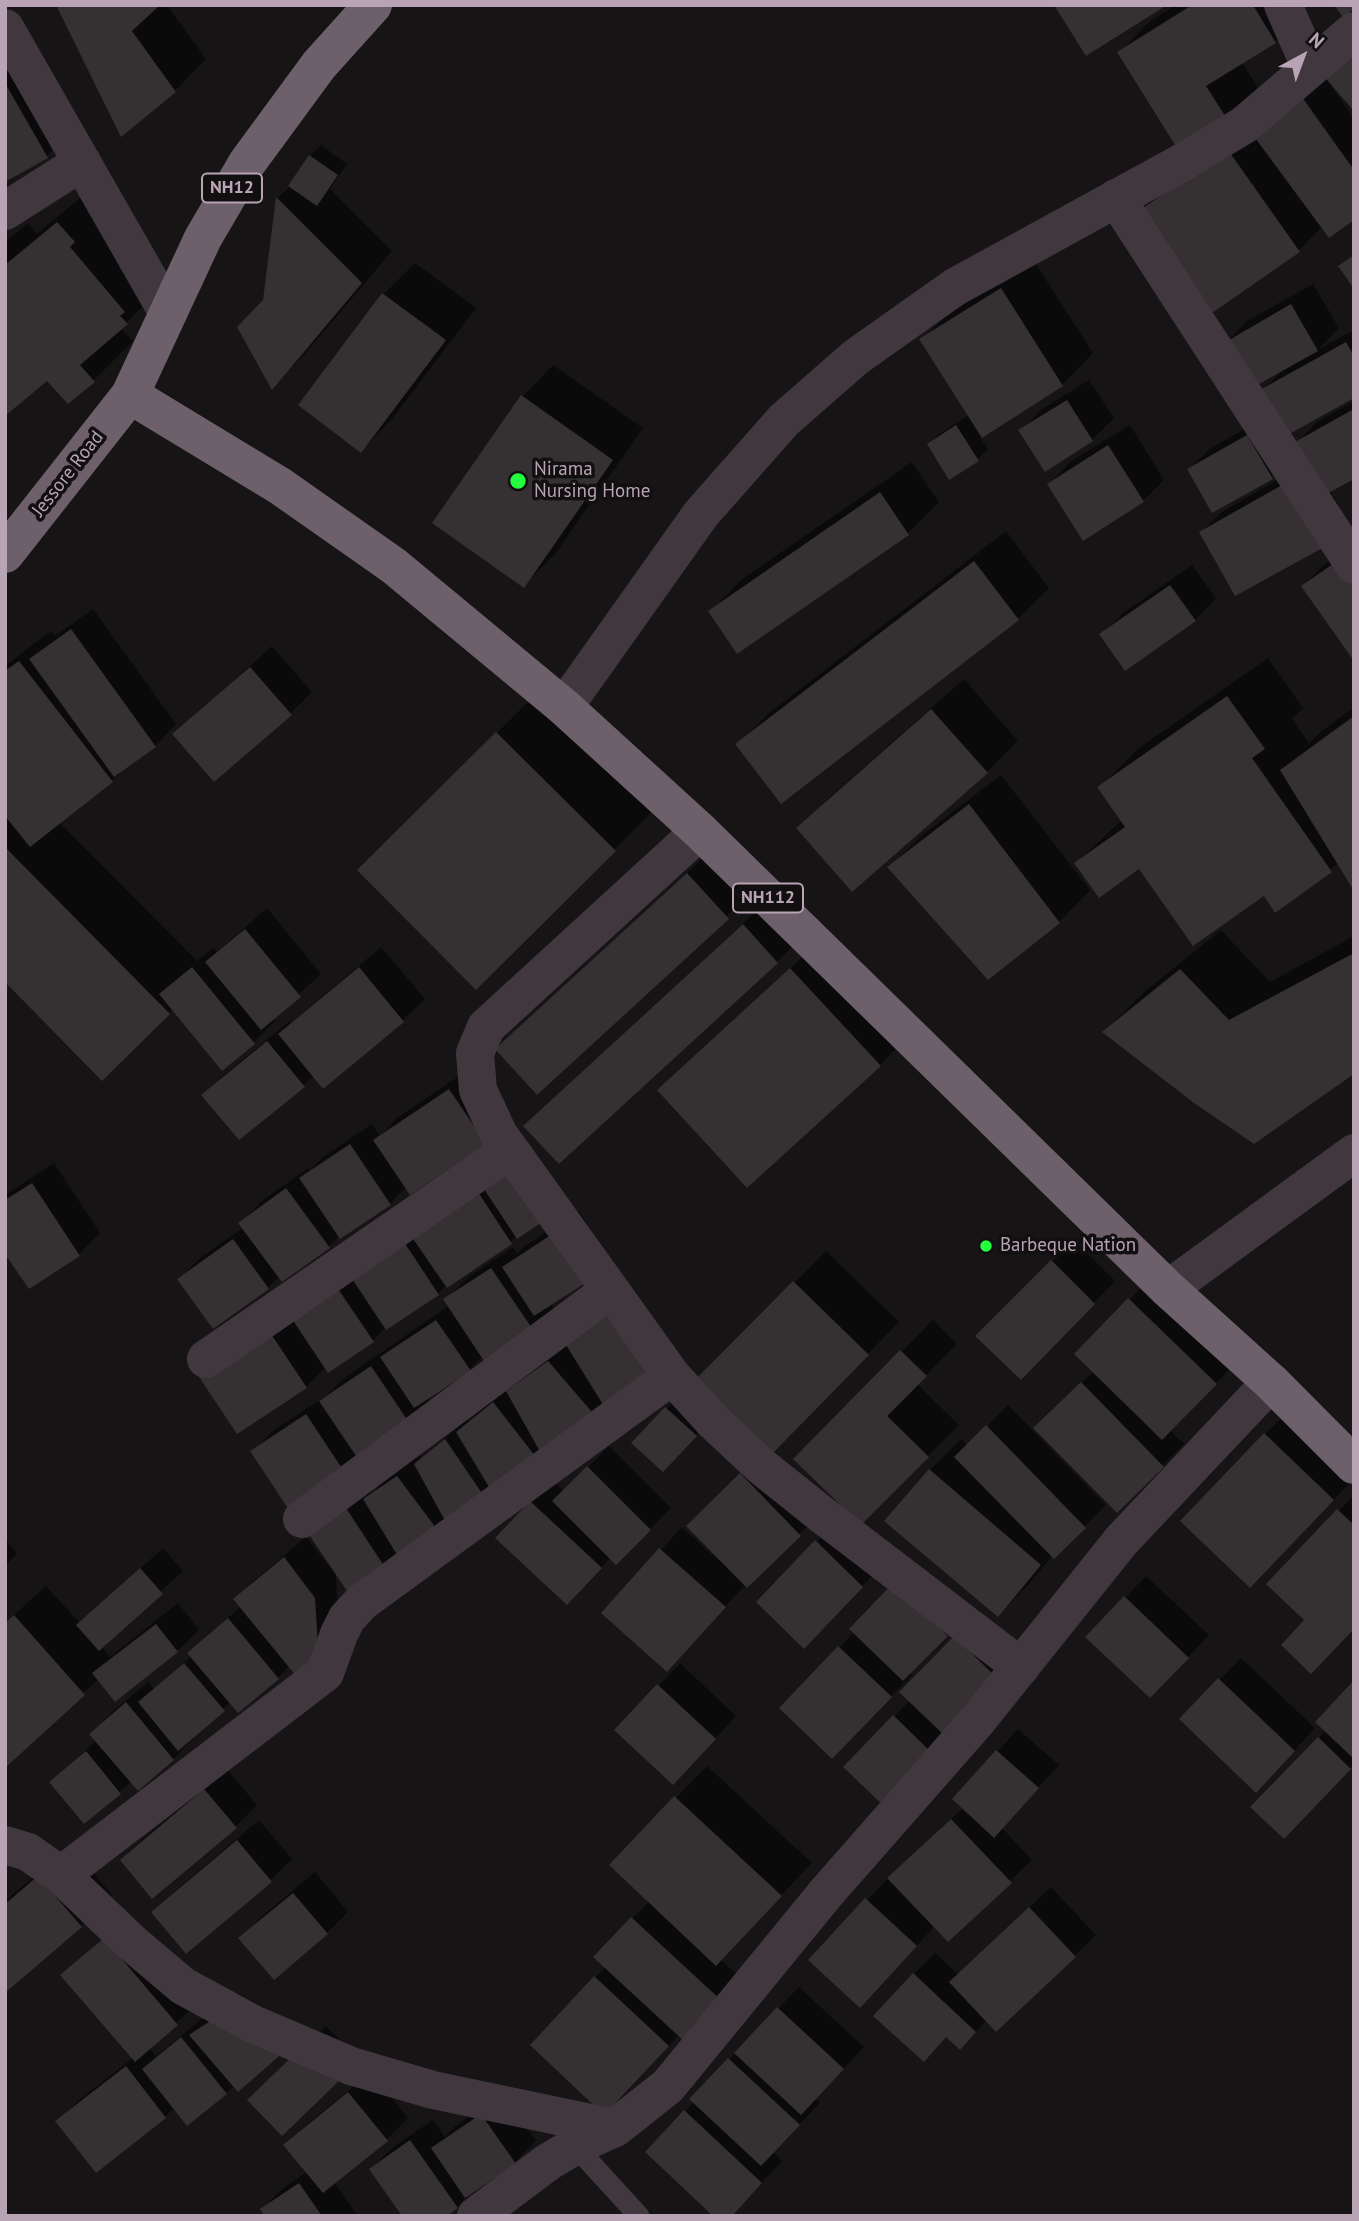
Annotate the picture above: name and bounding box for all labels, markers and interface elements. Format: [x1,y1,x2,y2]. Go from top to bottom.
north arrow [1268,21,1338,91]
text: N [1304,27,1329,53]
road number: NH12 [202,174,262,202]
street label: Jessore Road [27,426,109,522]
place label: Nirama Nursing Home [534,459,650,503]
marker: Nirama Nursing Home [508,471,528,491]
road number: NH112 [733,884,803,912]
place label: Barbeque Nation [1000,1235,1136,1257]
marker: Barbeque Nation [978,1238,994,1254]

